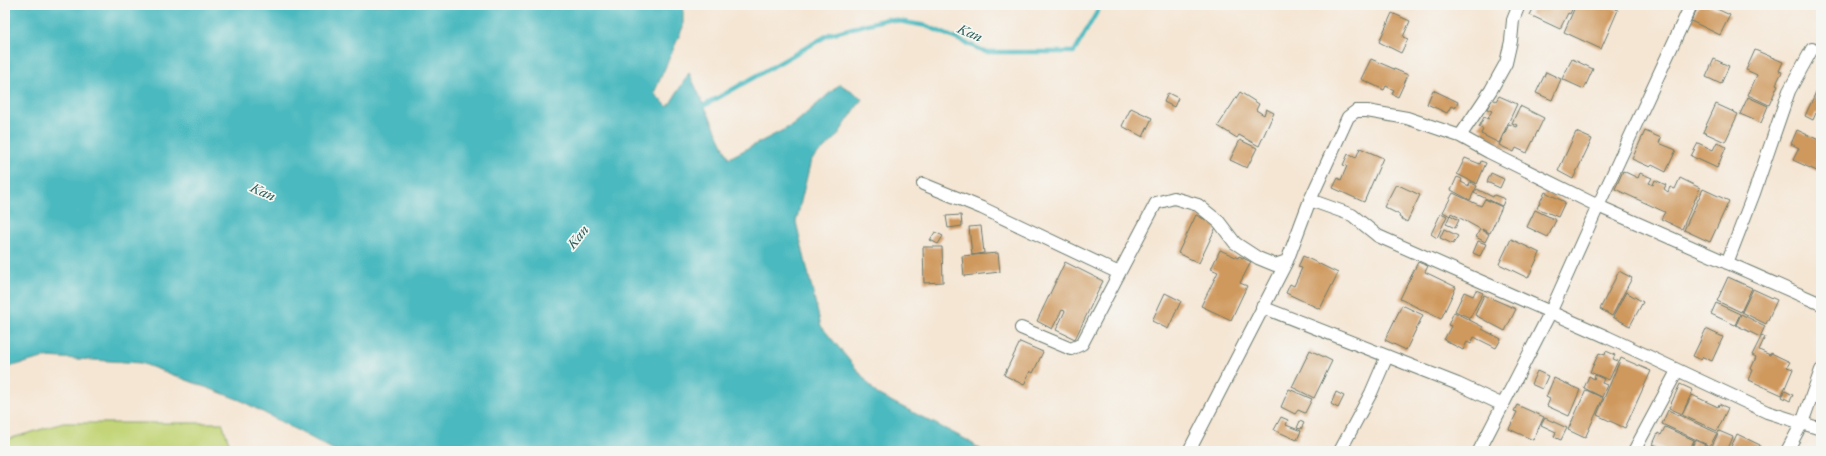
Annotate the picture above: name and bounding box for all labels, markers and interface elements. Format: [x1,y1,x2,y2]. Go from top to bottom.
water label: Kan [954,20,985,46]
water label: Kan [247,179,278,205]
water label: Kan [563,222,593,253]

